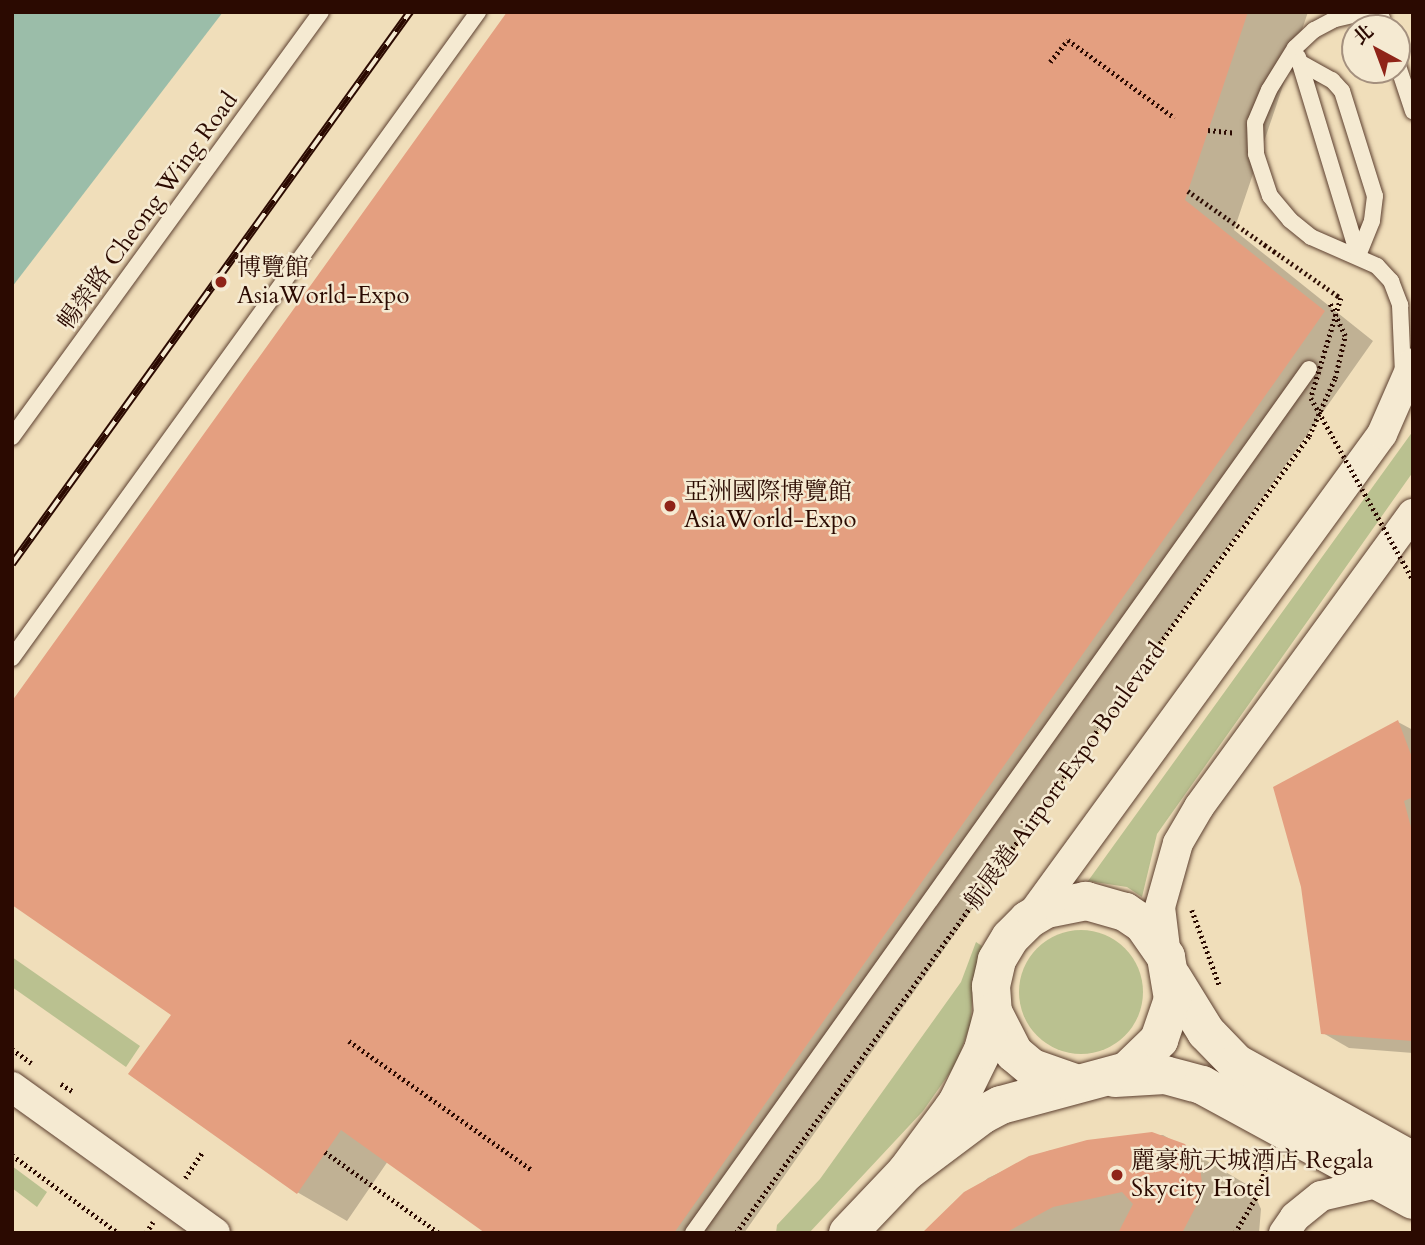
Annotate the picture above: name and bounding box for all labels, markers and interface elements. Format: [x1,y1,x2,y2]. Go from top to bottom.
north arrow [1341,14,1411,84]
text: 北 [1348,19,1379,51]
street label: 暢榮路 Cheong Wing Road [52,86,244,336]
place label: 博覽館 AsiaWorld-Expo [237,254,410,310]
marker: 博覽館 AsiaWorld-Expo [211,272,231,292]
place label: 亞洲國際博覽館 AsiaWorld-Expo [684,478,857,534]
marker: 亞洲國際博覽館 AsiaWorld-Expo [662,498,678,514]
street label: 航展道 Airport Expo Boulevard [959,637,1171,915]
place label: 麗豪航天城酒店 Regala Skycity Hotel [1131,1147,1373,1203]
marker: 麗豪航天城酒店 Regala Skycity Hotel [1109,1167,1125,1183]

